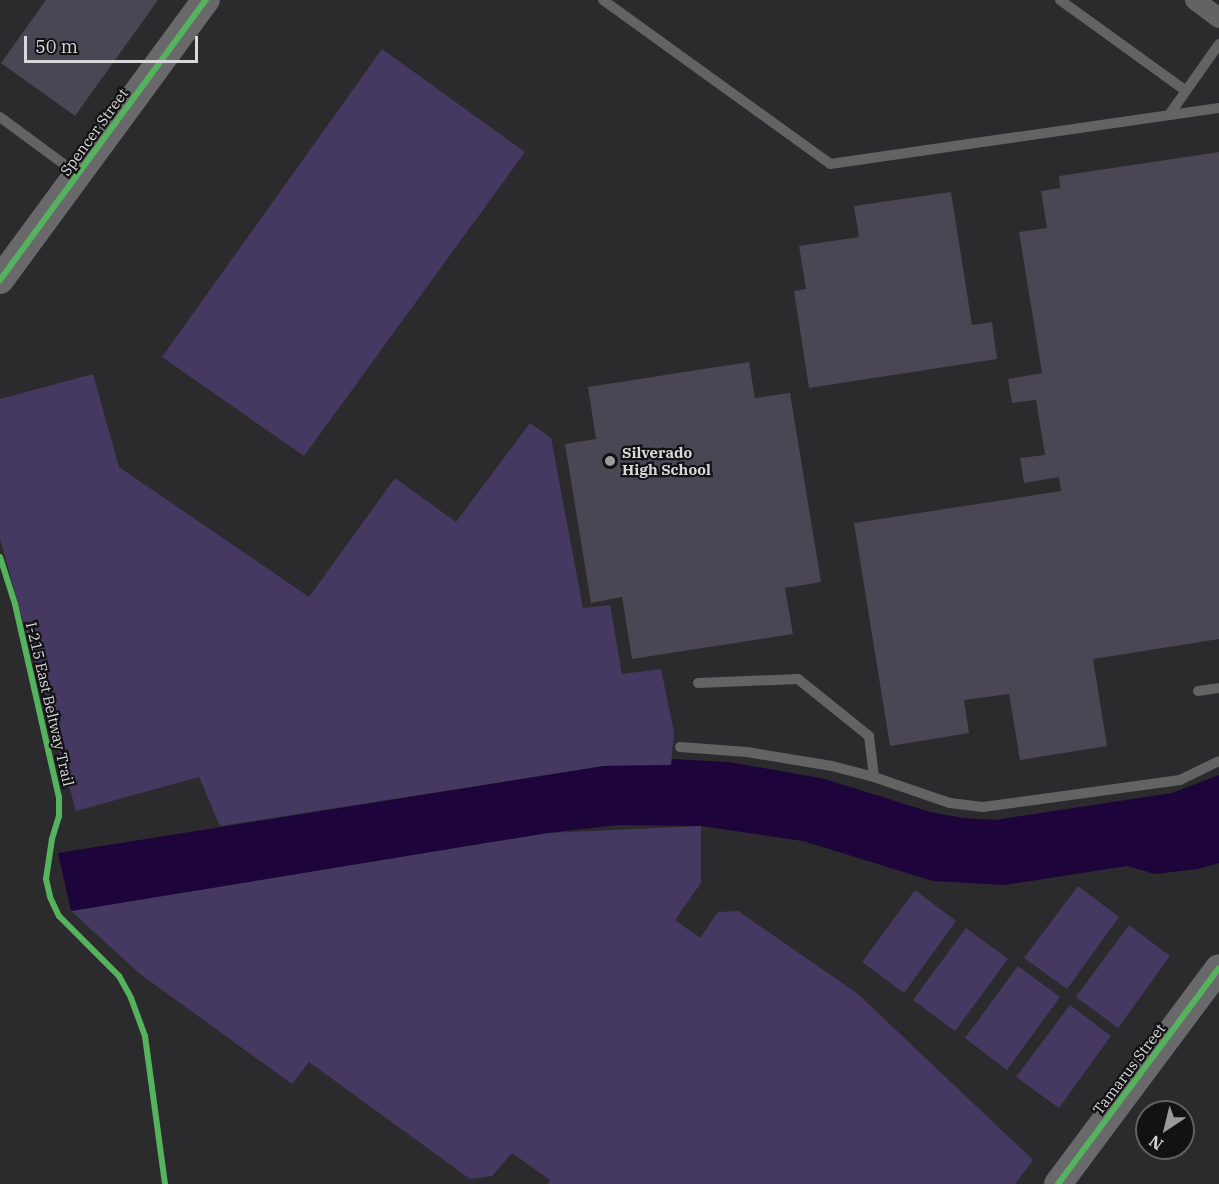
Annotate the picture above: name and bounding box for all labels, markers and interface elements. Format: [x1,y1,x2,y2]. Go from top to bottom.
scale bar [27,24,201,62]
text: 50 m [35,35,78,58]
street label: Spencer Street [56,85,132,179]
place label: Silverado High School [622,443,711,478]
marker: Silverado High School [603,454,617,468]
street label: I-215 East Beltway Trail [22,620,78,788]
street label: Tamarus Street [1089,1020,1169,1118]
north arrow [1135,1100,1195,1160]
text: N [1145,1131,1167,1155]

